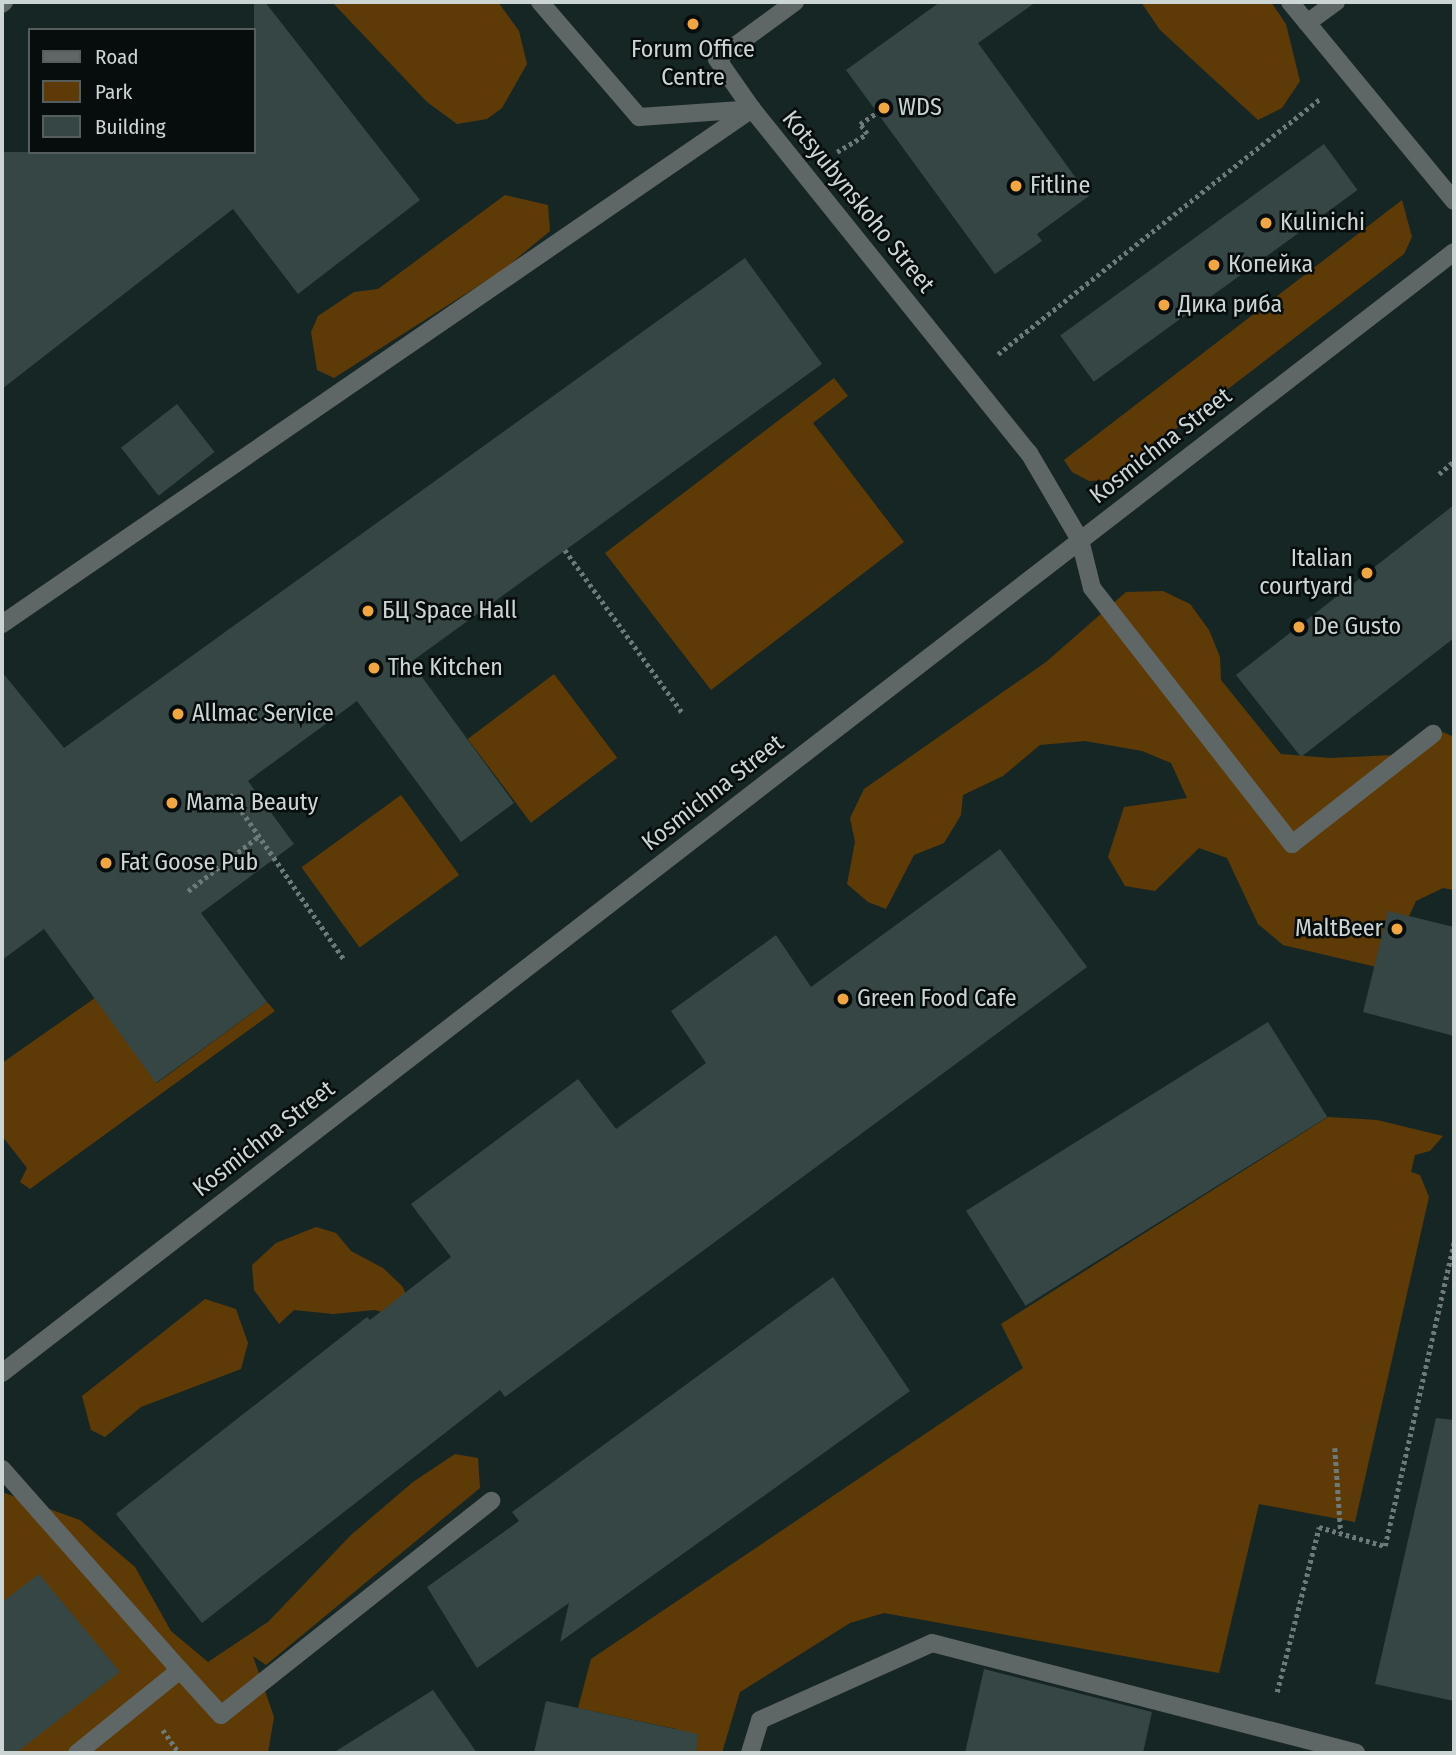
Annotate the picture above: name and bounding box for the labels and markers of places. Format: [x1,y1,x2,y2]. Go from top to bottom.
marker: Forum Office Centre [685,16,701,32]
place label: Forum Office Centre [631,36,755,92]
place label: WDS [898,94,942,122]
marker: WDS [876,100,892,116]
place label: Fitline [1030,172,1090,200]
marker: Fitline [1008,178,1024,194]
place label: Kulinichi [1280,209,1365,237]
marker: Kulinichi [1258,215,1274,231]
place label: Копейка [1228,251,1313,279]
marker: Копейка [1206,257,1222,273]
place label: Дика риба [1178,291,1282,319]
marker: Дика риба [1156,297,1172,313]
place label: Italian courtyard [1259,545,1353,601]
marker: Italian courtyard [1359,565,1375,581]
place label: БЦ Space Hall [382,597,517,625]
marker: БЦ Space Hall [360,603,376,619]
place label: De Gusto [1313,613,1401,641]
marker: De Gusto [1291,619,1307,635]
place label: The Kitchen [388,654,503,682]
marker: The Kitchen [366,660,382,676]
place label: Allmac Service [192,700,334,728]
marker: Allmac Service [170,706,186,722]
place label: Mama Beauty [186,789,318,817]
marker: Mama Beauty [164,795,180,811]
place label: Fat Goose Pub [120,849,258,877]
marker: Fat Goose Pub [98,855,114,871]
place label: MaltBeer [1295,915,1383,943]
marker: MaltBeer [1389,921,1405,937]
place label: Green Food Cafe [857,985,1017,1013]
marker: Green Food Cafe [835,991,851,1007]

